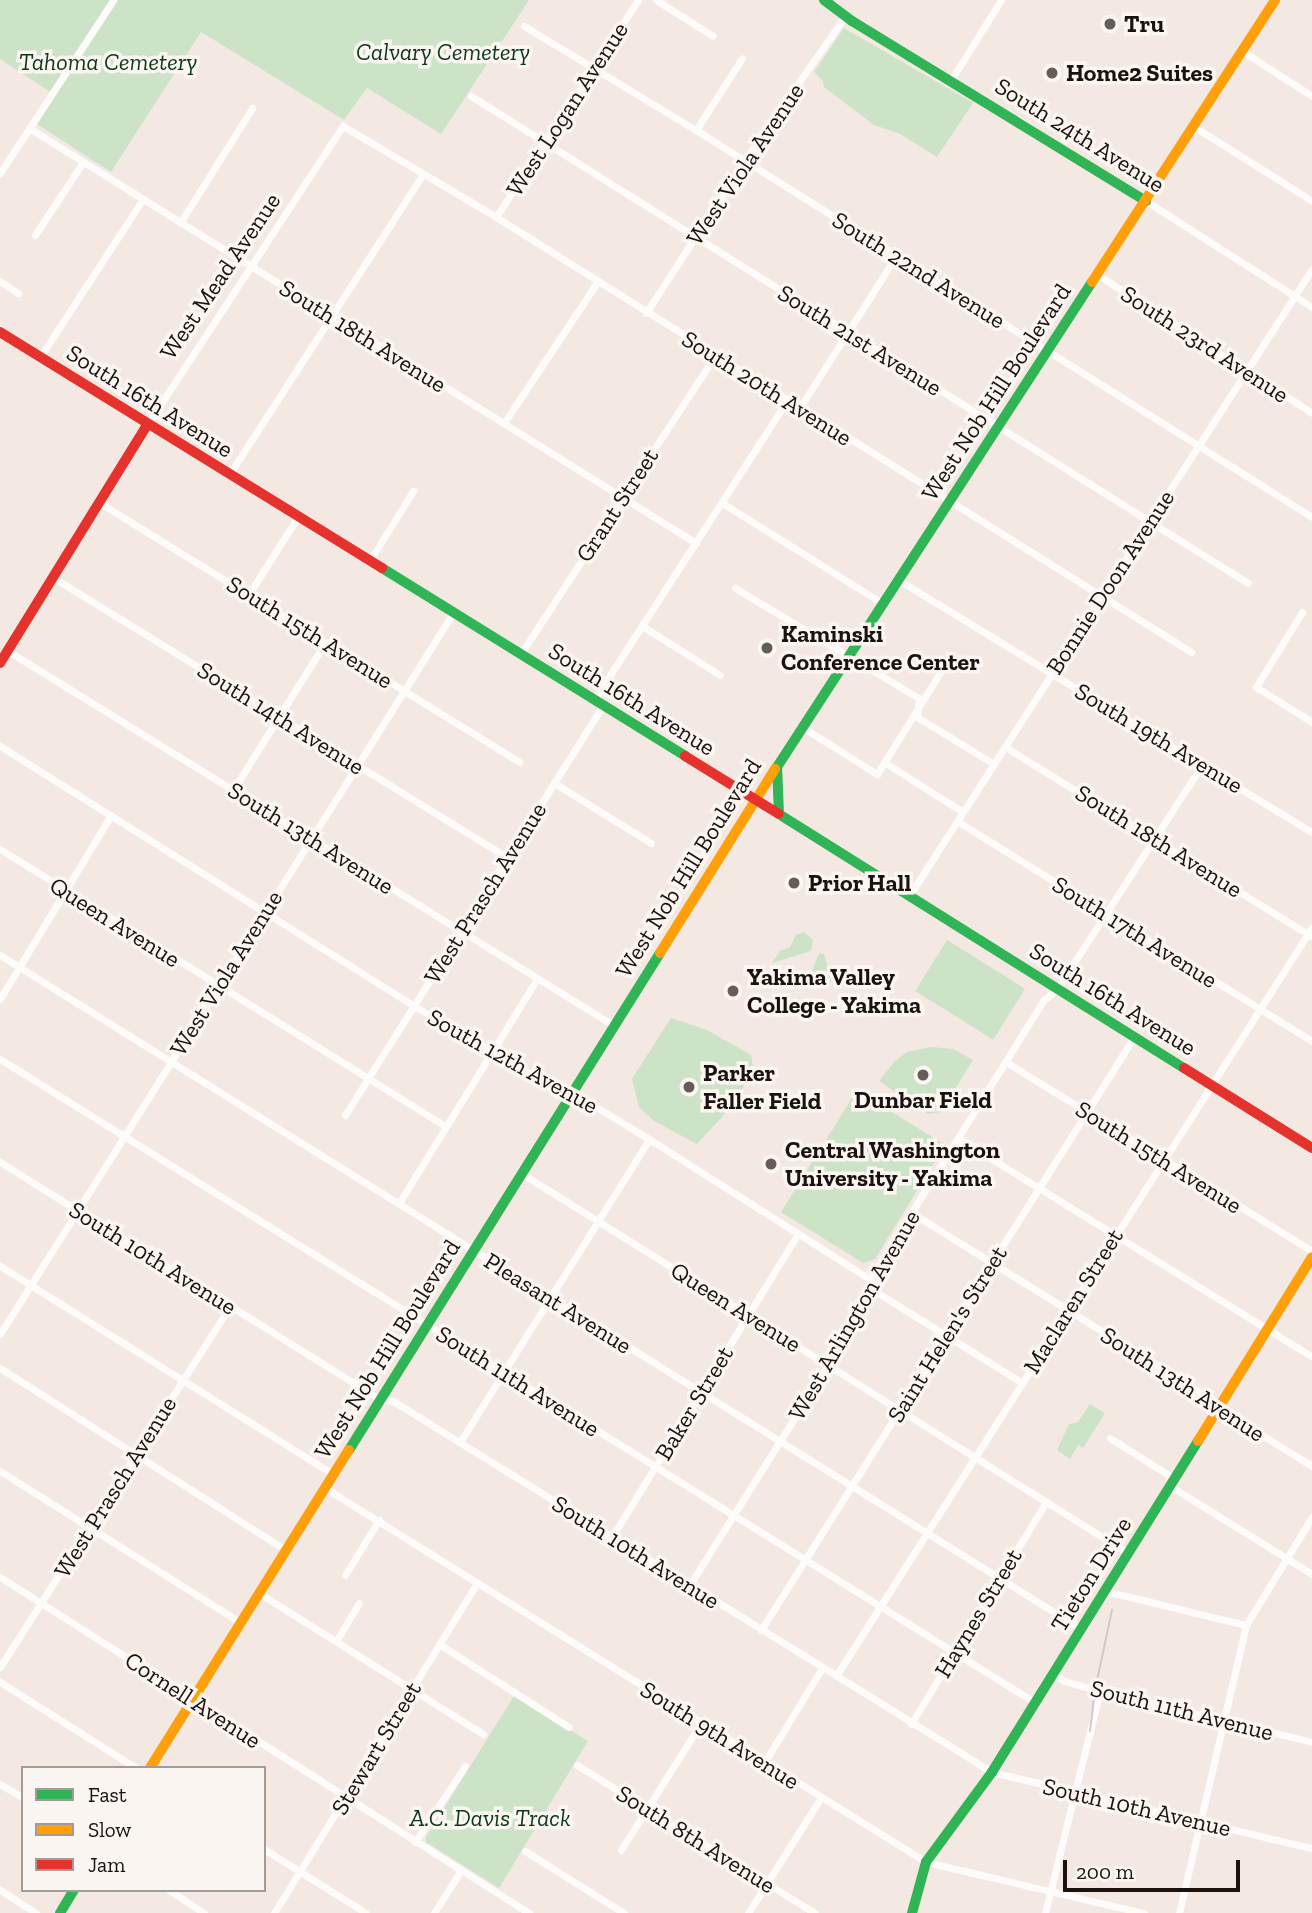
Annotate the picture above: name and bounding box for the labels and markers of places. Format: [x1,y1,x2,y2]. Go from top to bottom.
place label: Tru [1124,10,1164,38]
marker: Tru [1102,16,1118,32]
place label: Home2 Suites [1066,59,1213,87]
marker: Home2 Suites [1044,65,1060,81]
place label: Kaminski Conference Center [781,620,980,676]
marker: Kaminski Conference Center [759,640,775,656]
place label: Prior Hall [808,869,912,897]
marker: Prior Hall [786,875,802,891]
place label: Yakima Valley College - Yakima [747,963,922,1019]
marker: Yakima Valley College - Yakima [725,983,741,999]
place label: Parker Faller Field [703,1059,822,1115]
marker: Dunbar Field [915,1067,931,1083]
marker: Parker Faller Field [681,1079,697,1095]
place label: Dunbar Field [854,1086,992,1114]
place label: Central Washington University - Yakima [785,1136,1001,1192]
marker: Central Washington University - Yakima [763,1156,779,1172]

